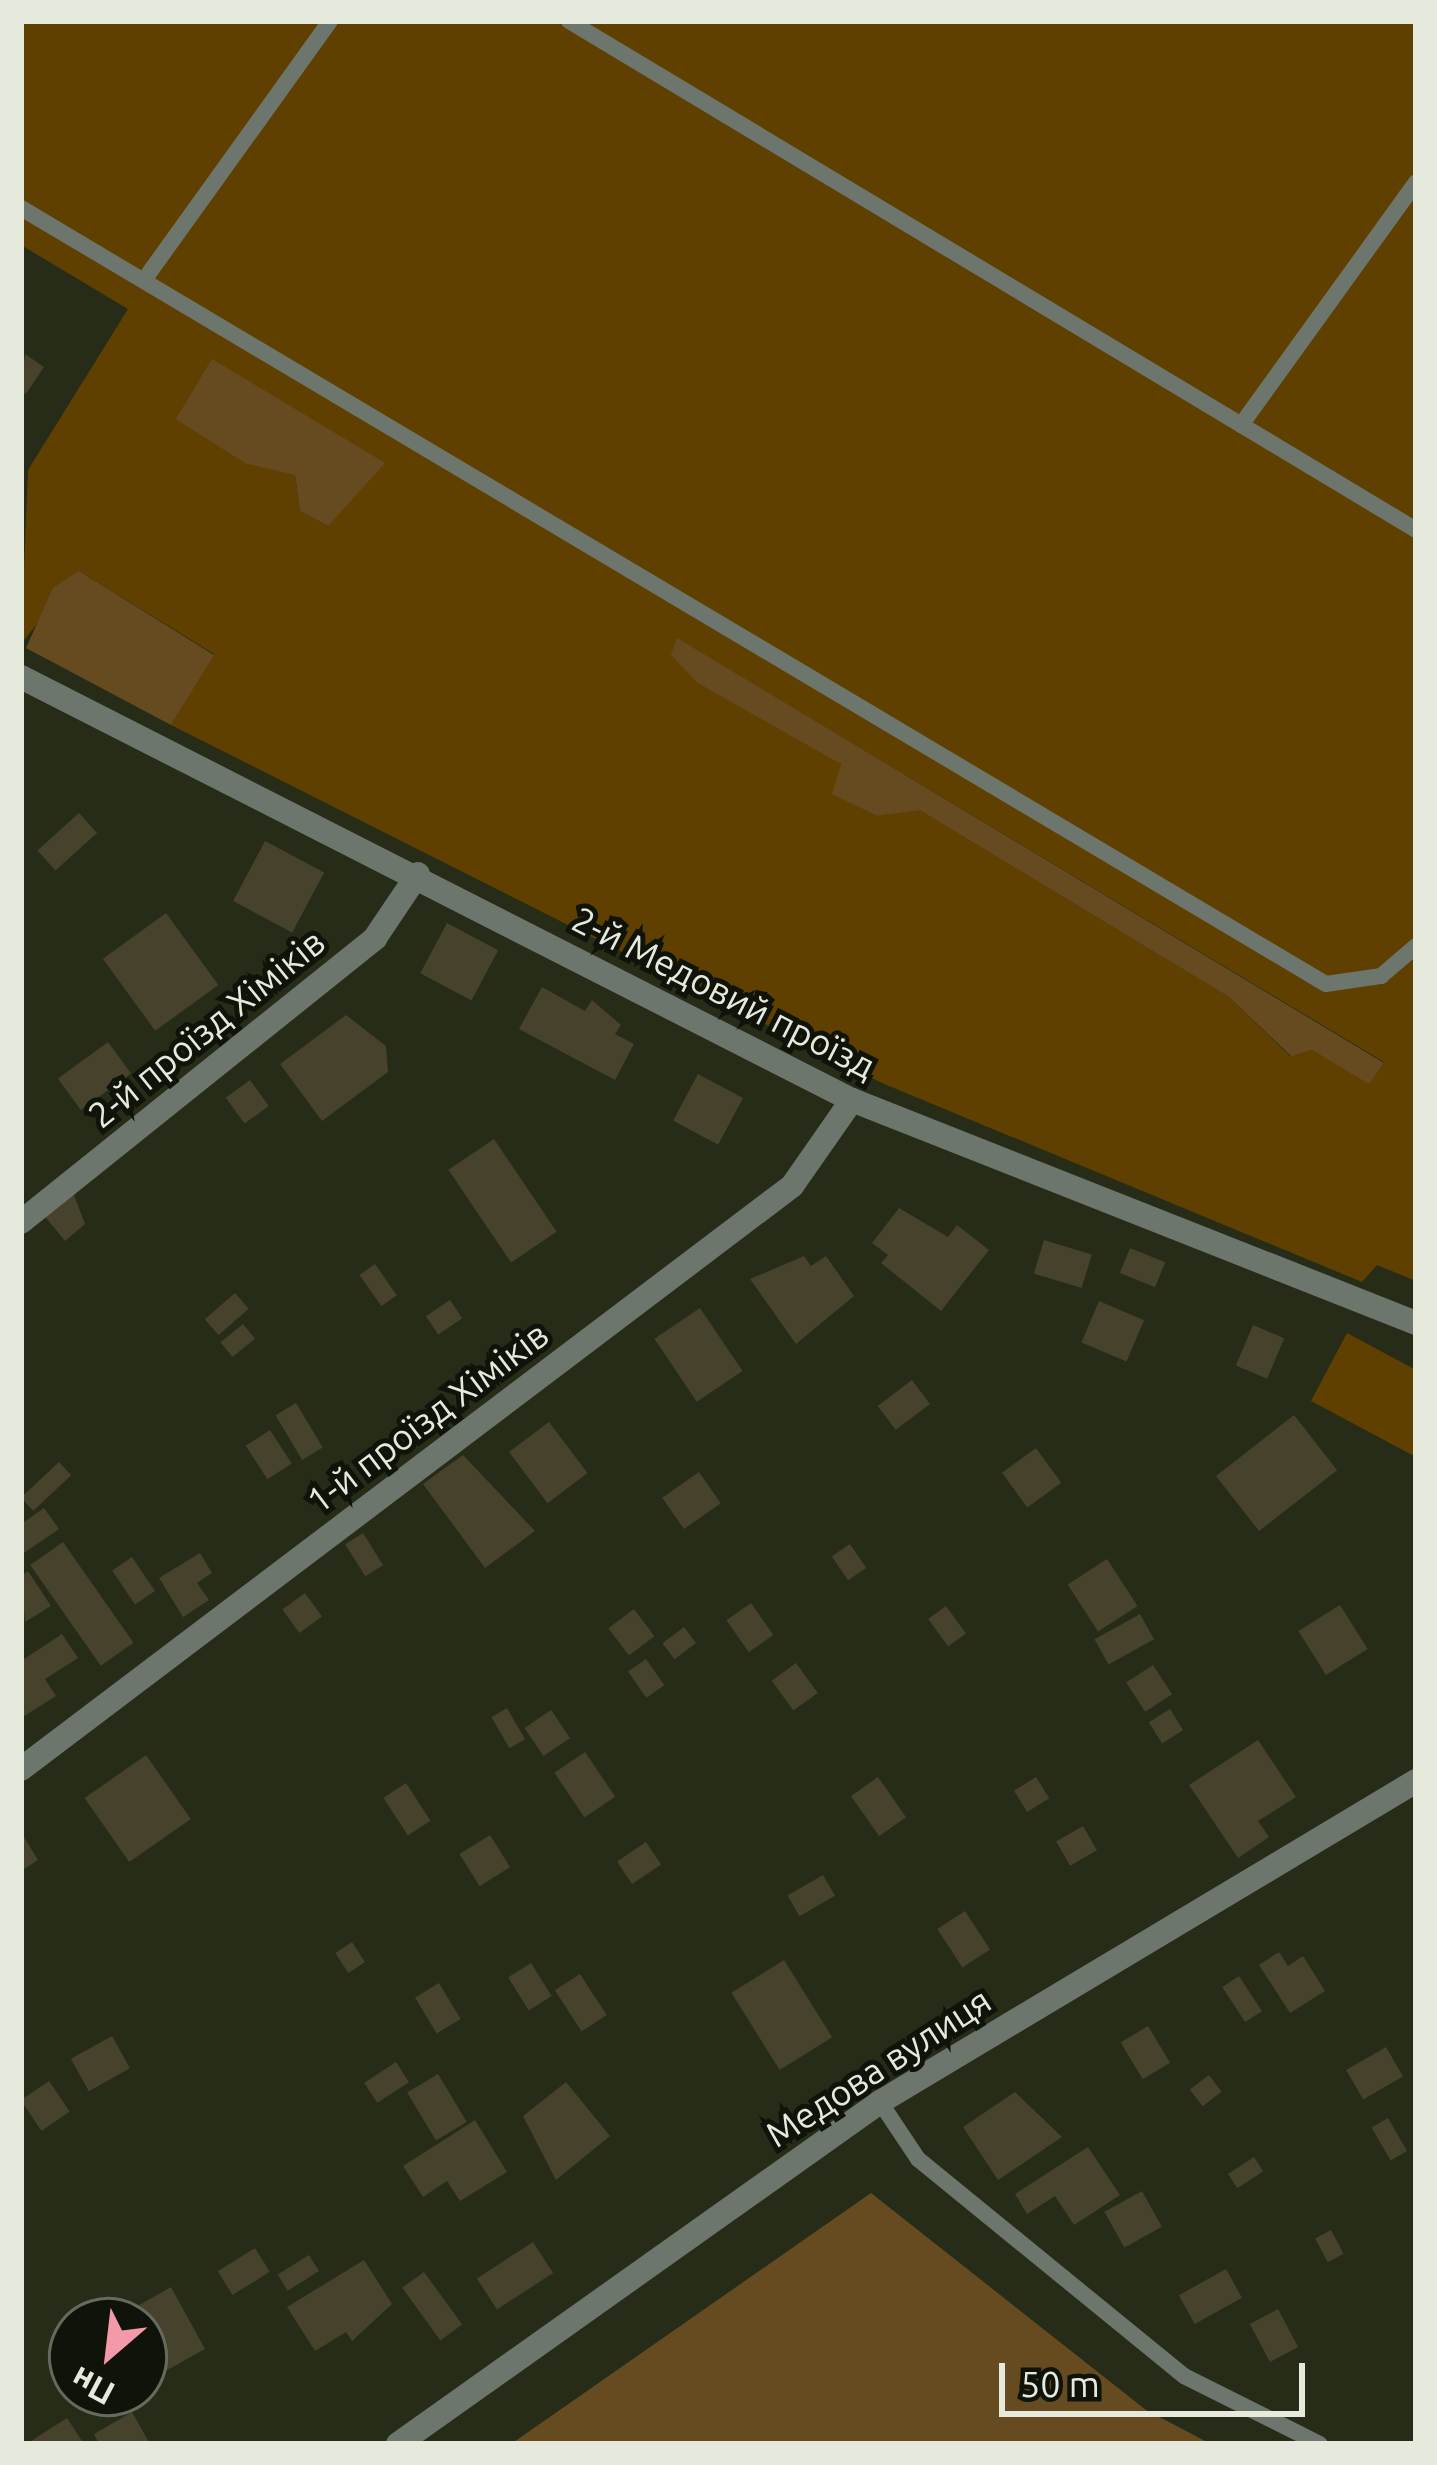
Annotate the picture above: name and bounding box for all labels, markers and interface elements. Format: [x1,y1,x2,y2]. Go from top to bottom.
street label: 2-й Медовий проїзд [565,897,883,1087]
street label: 2-й проїзд Хіміків [79,920,333,1136]
street label: 1-й проїзд Хіміків [298,1312,556,1522]
street label: Медова вулиця [758,1978,998,2156]
north arrow [48,2297,168,2417]
scale bar [1005,2339,1311,2413]
text: Пн [64,2360,120,2413]
text: 50 m [1020,2363,1100,2404]

